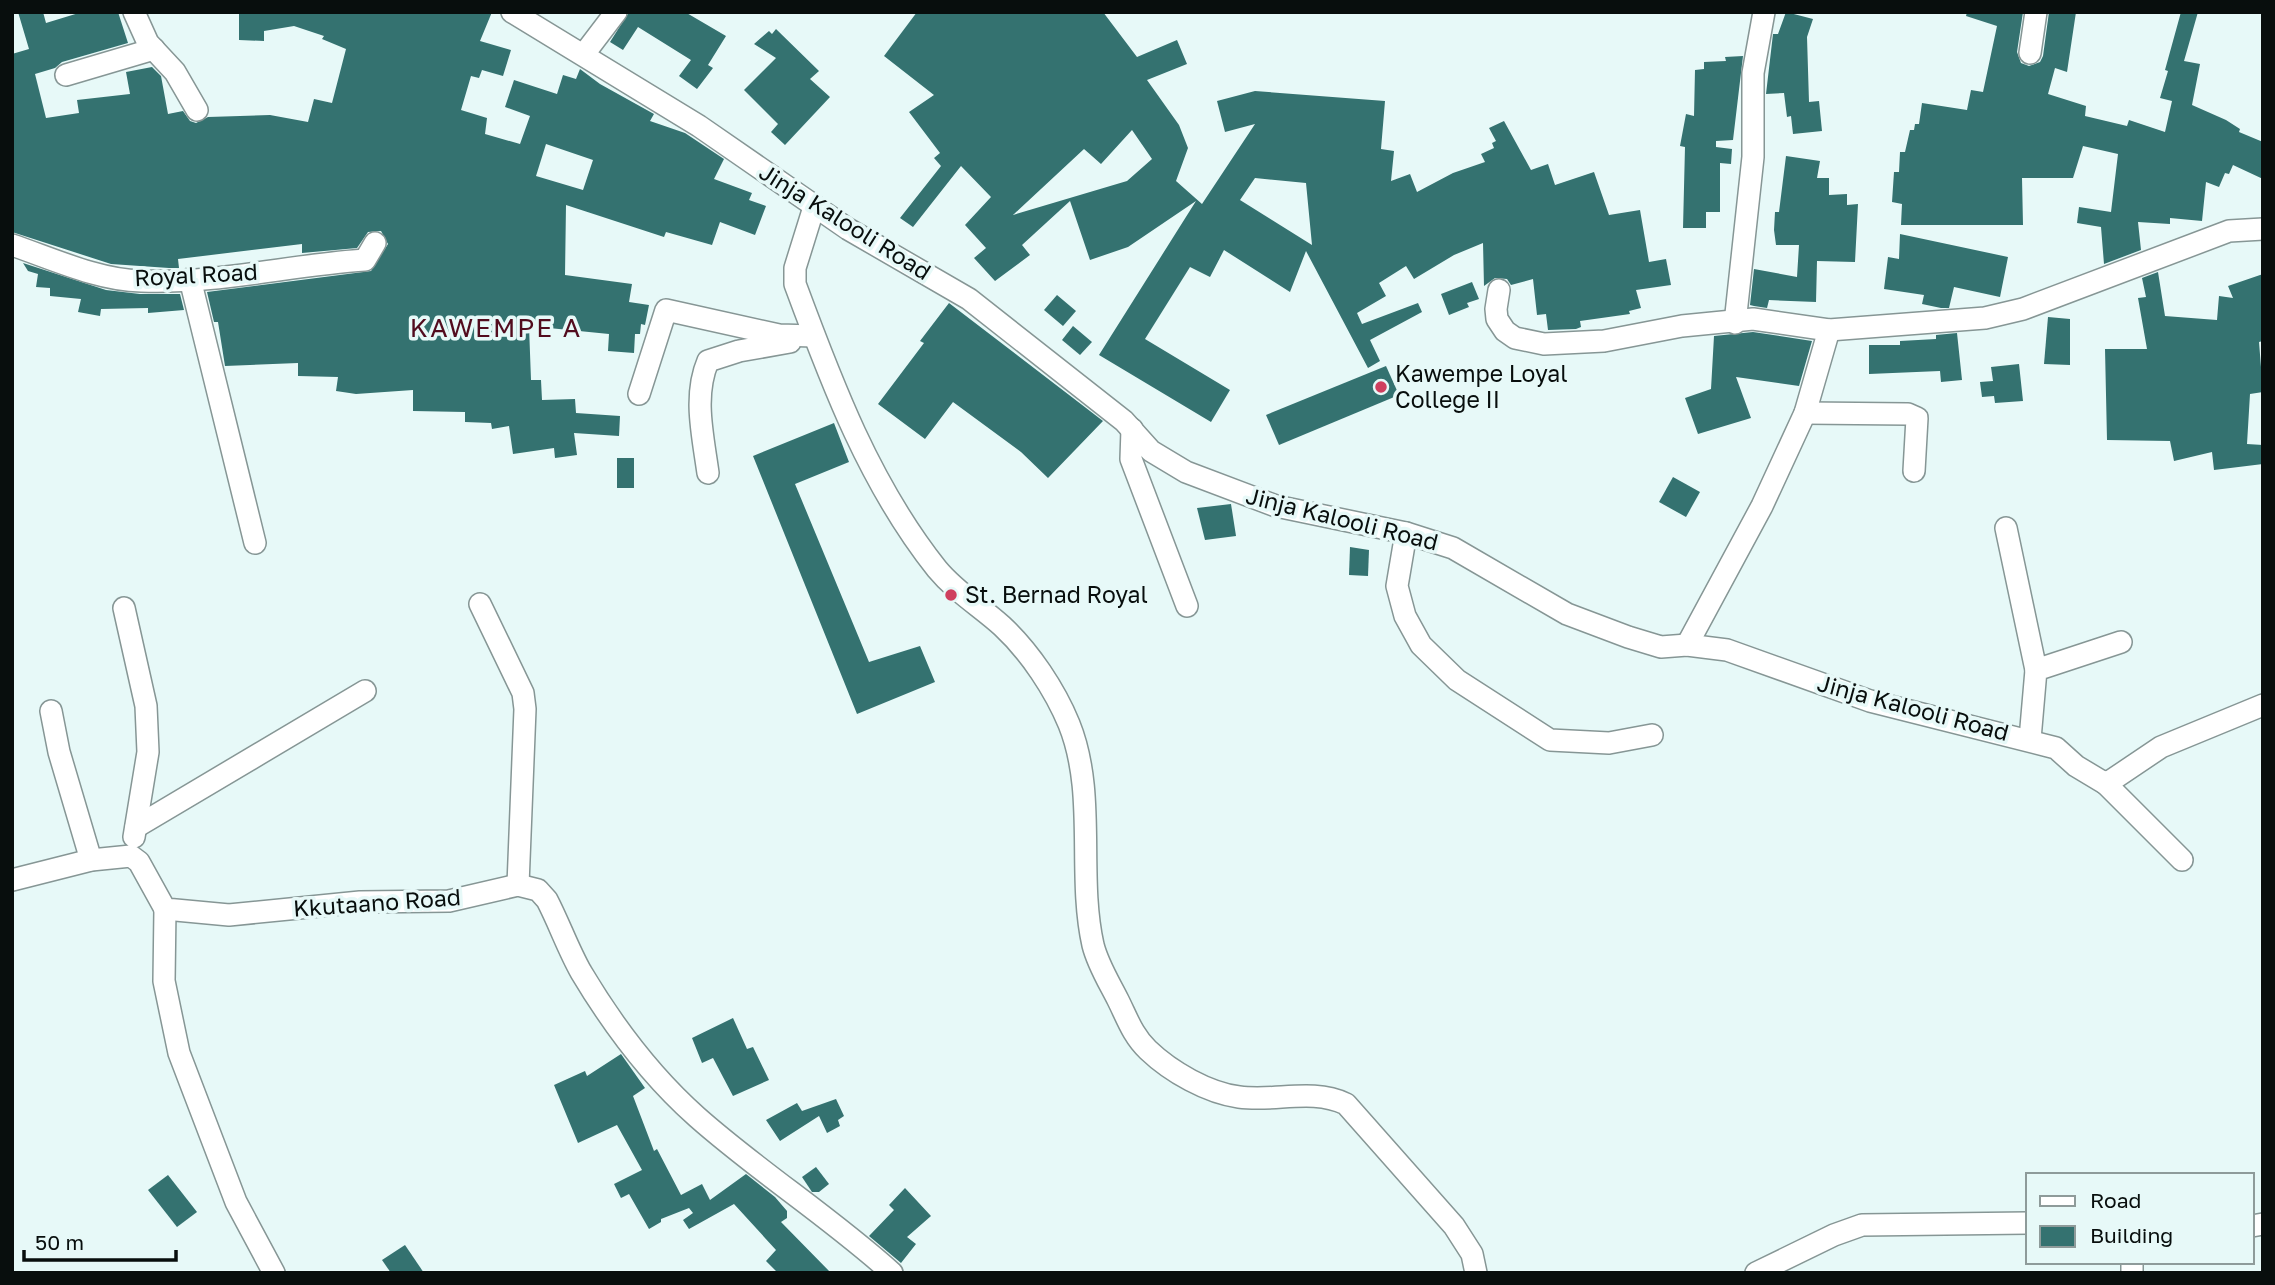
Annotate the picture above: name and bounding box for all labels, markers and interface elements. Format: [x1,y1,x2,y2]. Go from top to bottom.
street label: Jinja Kalooli Road [755,157,936,285]
street label: Royal Road [134,257,258,291]
district label: KAWEMPE A [410,312,582,343]
place label: Kawempe Loyal College II [1395,359,1568,413]
marker: Kawempe Loyal College II [1373,379,1389,395]
street label: Jinja Kalooli Road [1243,481,1441,555]
place label: St. Bernad Royal [965,580,1148,608]
marker: St. Bernad Royal [943,587,959,603]
street label: Jinja Kalooli Road [1814,668,2012,746]
street label: Kkutaano Road [292,882,462,922]
legend [2026,1173,2254,1264]
text: Road [2090,1187,2141,1213]
scale bar [24,1218,177,1262]
text: Building [2090,1222,2173,1248]
text: 50 m [35,1229,84,1255]

